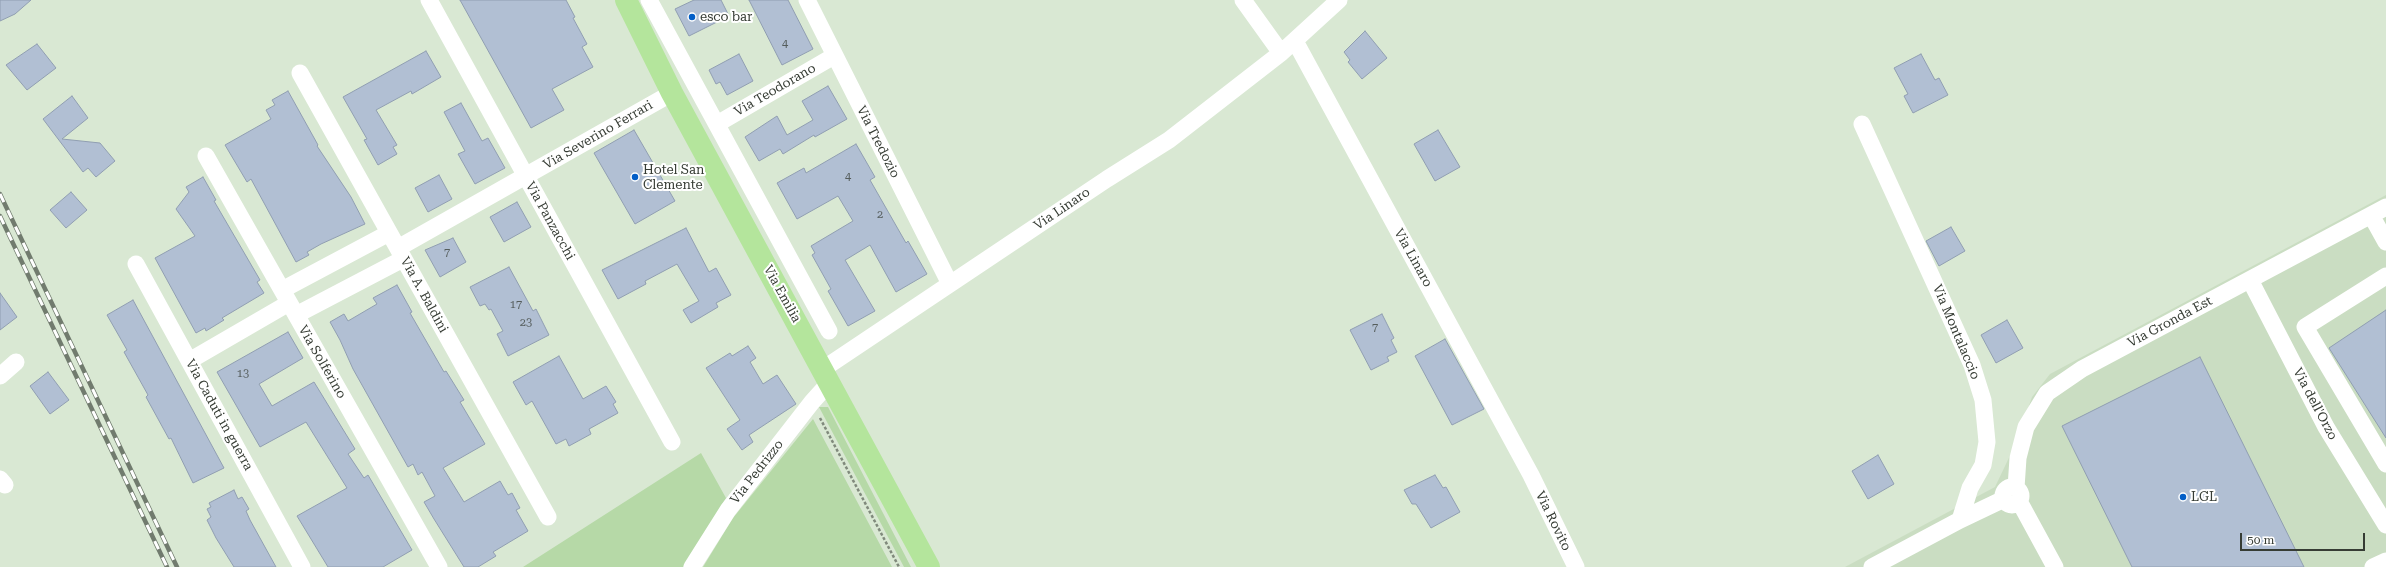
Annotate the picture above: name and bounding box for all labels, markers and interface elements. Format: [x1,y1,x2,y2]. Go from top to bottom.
place label: esco bar [700,9,752,25]
marker: esco bar [687,12,697,22]
house number: 4 [782,37,788,51]
street label: Via Teodorano [731,60,819,120]
street label: Via Severino Ferrari [540,97,656,173]
street label: Via Tredozio [853,103,903,181]
place label: Hotel San Clemente [643,162,704,193]
house number: 4 [845,170,851,184]
marker: Hotel San Clemente [630,172,640,182]
street label: Via Panzacchi [522,179,578,263]
street label: Via Linaro [1031,185,1093,233]
house number: 2 [877,208,883,222]
street label: Via Linaro [1391,226,1435,290]
house number: 7 [444,246,450,260]
street label: Via A. Baldini [397,254,451,336]
street label: Via Emilia [760,263,804,325]
street label: Via Montalaccio [1929,282,1983,382]
street label: Via Gronda Est [2125,293,2215,351]
house number: 17 [510,298,522,312]
house number: 23 [520,316,532,330]
house number: 7 [1372,321,1378,335]
street label: Via Solferino [295,323,349,401]
street label: Via Caduti in guerra [182,357,256,473]
street label: Via dell'Orzo [2289,365,2341,443]
house number: 13 [237,367,249,381]
street label: Via Pedrizzo [727,437,787,507]
street label: Via Rovito [1532,489,1574,553]
place label: LGL [2191,489,2217,505]
marker: LGL [2178,492,2188,502]
scale bar [2242,525,2367,551]
text: 50 m [2247,533,2274,547]

